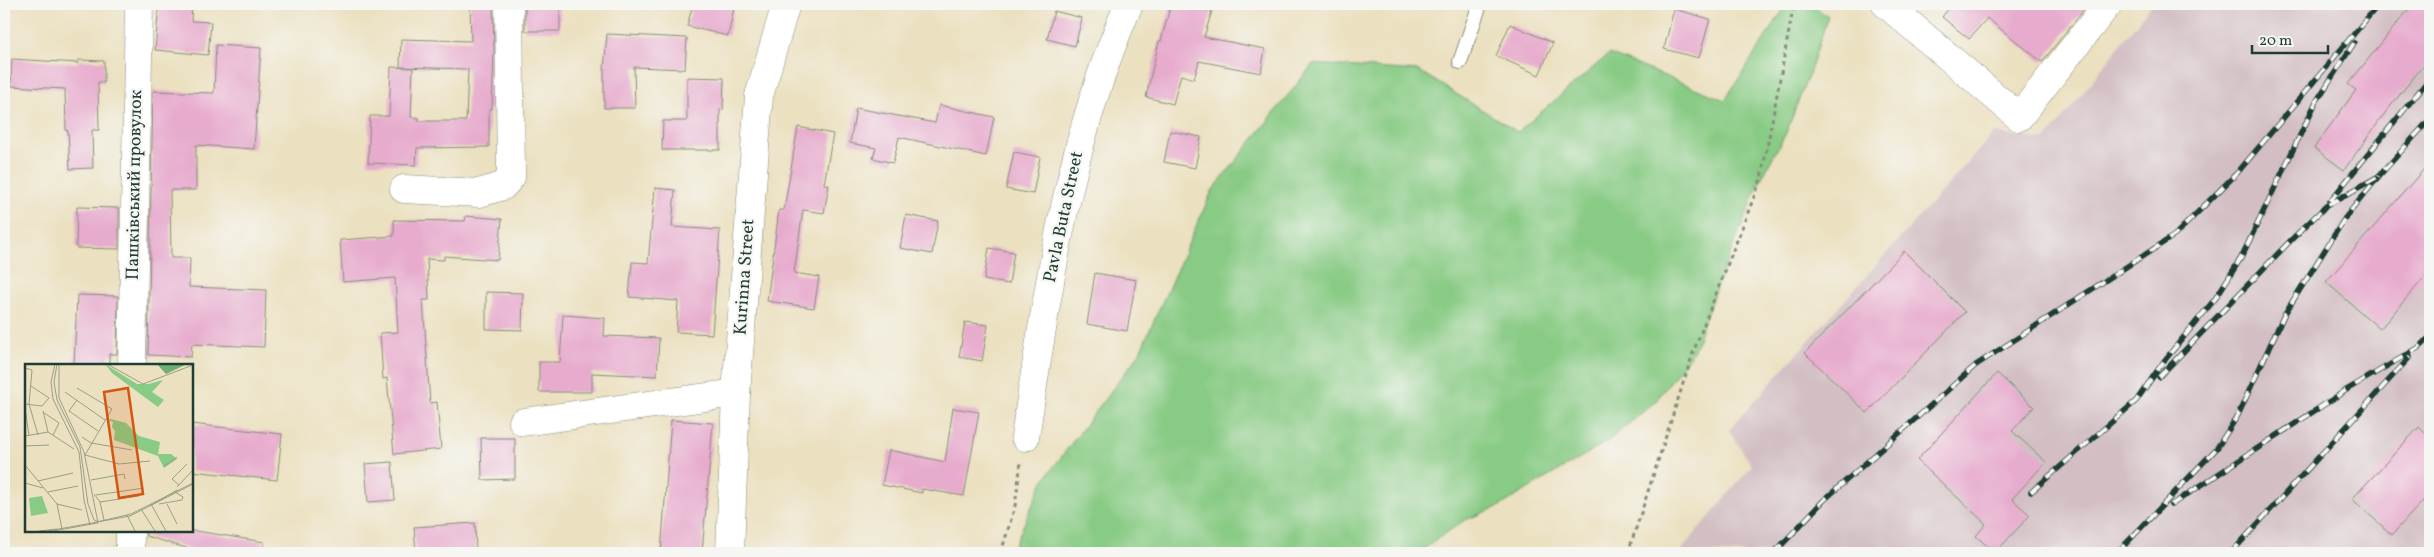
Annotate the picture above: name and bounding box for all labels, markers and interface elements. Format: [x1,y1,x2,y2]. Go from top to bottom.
scale bar [2252,22,2328,54]
text: 20 m [2259,31,2292,52]
street label: Пашківський провулок [121,89,149,280]
street label: Pavla Buta Street [1038,149,1090,285]
street label: Kurinna Street [728,218,762,336]
inset map [25,364,192,532]

